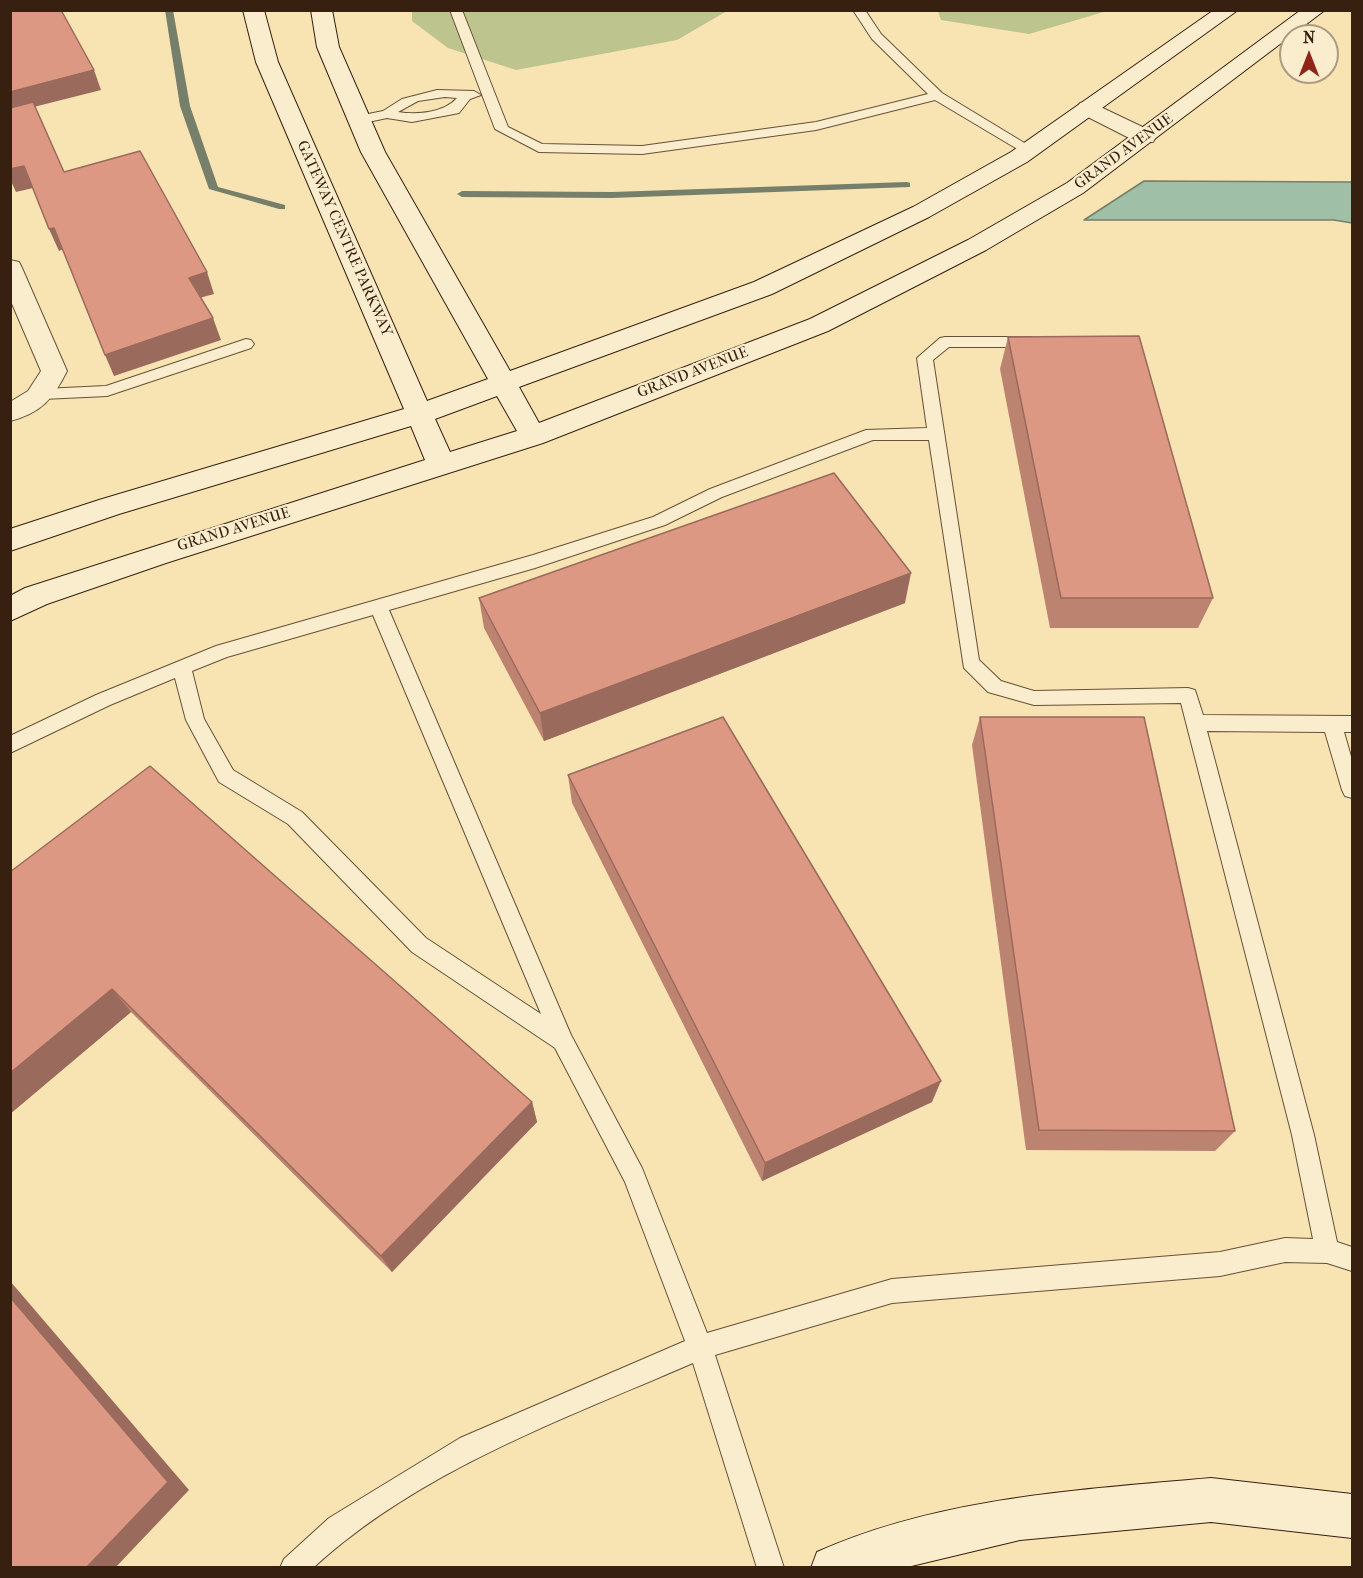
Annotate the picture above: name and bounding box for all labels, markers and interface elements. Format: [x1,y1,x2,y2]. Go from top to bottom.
north arrow [1279,24,1339,84]
text: N [1303,28,1315,47]
street label: GRAND AVENUE [1071,110,1177,194]
street label: GATEWAY CENTRE PARKWAY [293,138,395,340]
street label: GRAND AVENUE [635,344,751,402]
street label: GRAND AVENUE [175,504,293,556]

